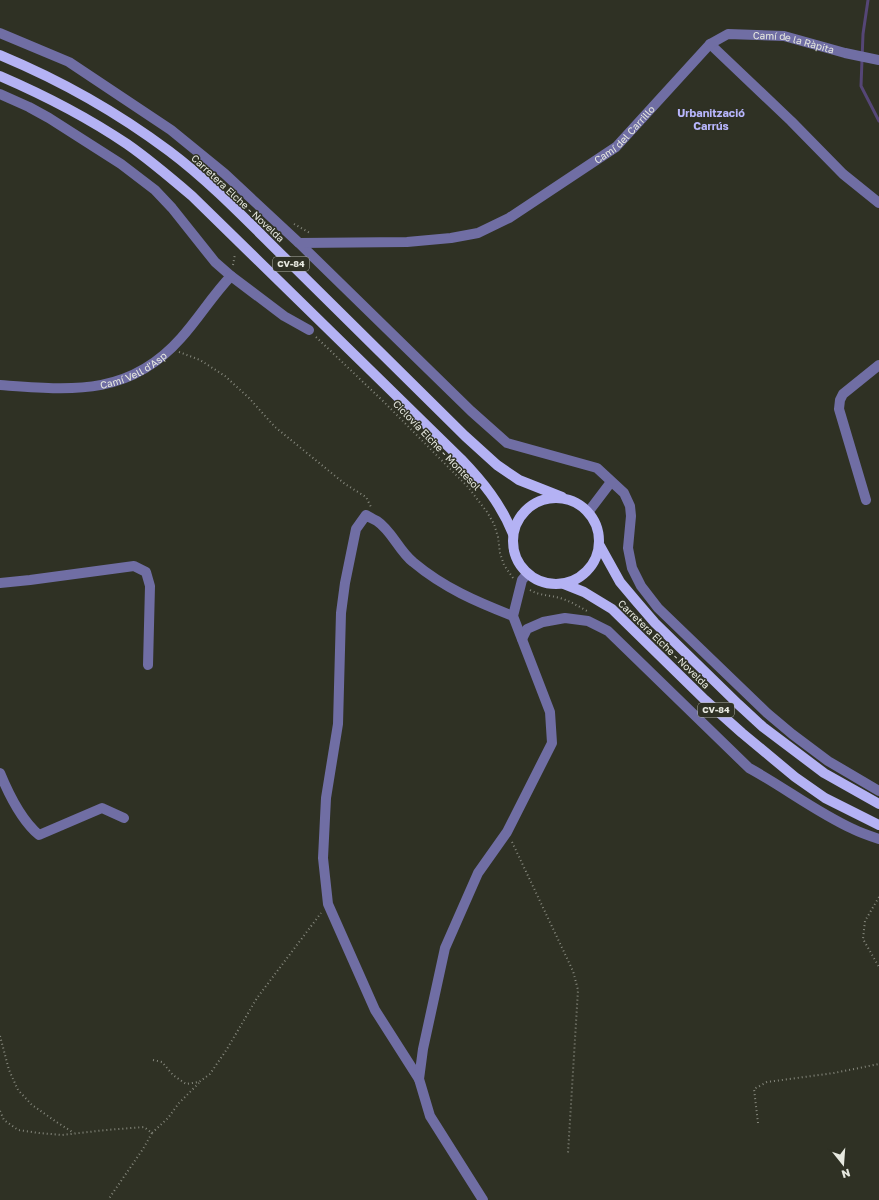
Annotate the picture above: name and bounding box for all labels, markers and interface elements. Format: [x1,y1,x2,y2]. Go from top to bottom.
street label: Camí de la Ràpita [753,29,836,56]
street label: Camí del Carrillo [592,103,657,166]
district label: Urbanització Carrús [677,106,745,132]
street label: Carretera Elche - Novelda [189,152,287,244]
road number: CV-84 [273,257,309,271]
street label: Camí Vell d'Asp [99,349,169,391]
street label: Ciclovía Elche - Montesol [391,397,483,493]
street label: Carretera Elche - Novelda [616,597,712,691]
road number: CV-84 [698,703,734,717]
north arrow [823,1144,863,1184]
text: N [840,1167,852,1181]

